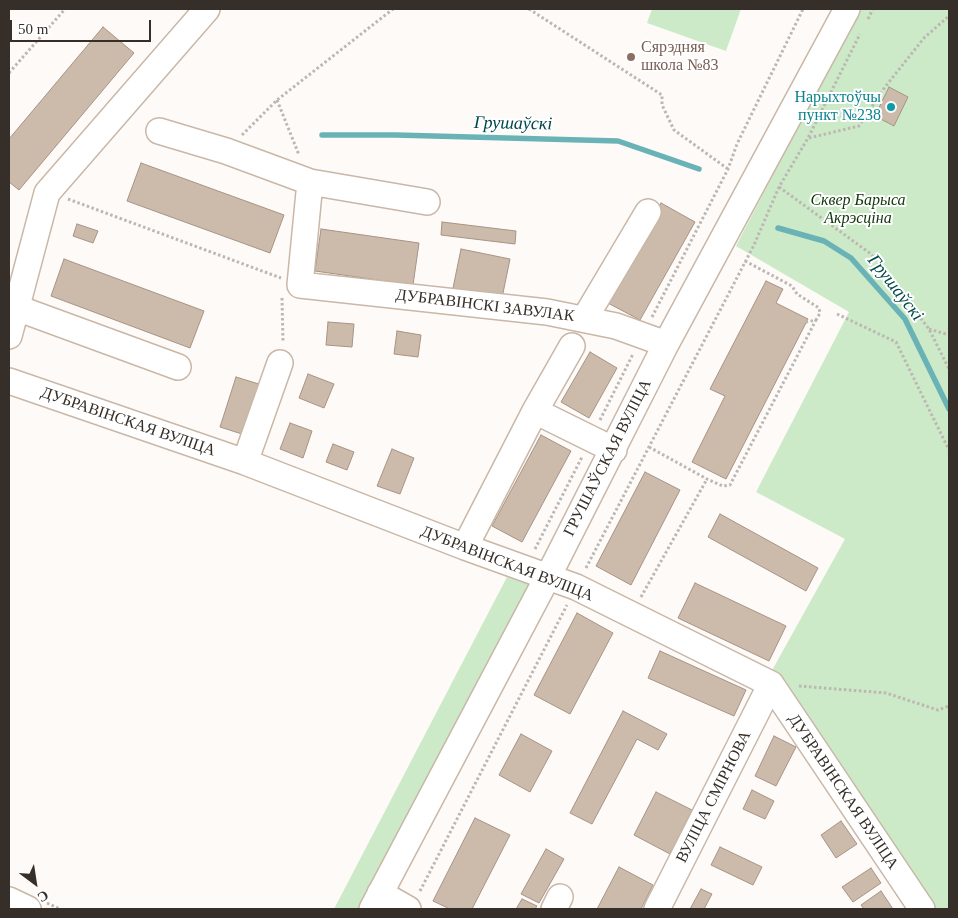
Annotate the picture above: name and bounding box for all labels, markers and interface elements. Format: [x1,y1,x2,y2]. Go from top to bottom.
scale bar [12,10,154,42]
text: 50 m [18,21,48,37]
place label: Сярэдняя школа №83 [641,38,718,76]
marker: Сярэдняя школа №83 [625,51,637,63]
place label: Нарыхтоўчы пункт №238 [794,88,881,126]
marker: Нарыхтоўчы пункт №238 [885,101,897,113]
water label: Грушаўскі [474,113,552,135]
park label: Сквер Барыса Акрэсціна [810,191,906,229]
water label: Грушаўскі [862,250,928,326]
street label: ДУБРАВІНСКІ ЗАВУЛАК [395,286,575,326]
street label: ГРУШАЎСКАЯ ВУЛІЦА [560,376,656,540]
street label: ДУБРАВІНСКАЯ ВУЛІЦА [38,383,218,461]
street label: ДУБРАВІНСКАЯ ВУЛІЦА [418,522,596,606]
street label: ДУБРАВІНСКАЯ ВУЛІЦА [784,711,902,873]
street label: ВУЛІЦА СМІРНОВА [672,728,756,866]
north arrow [10,858,60,908]
text: С [35,887,51,905]

